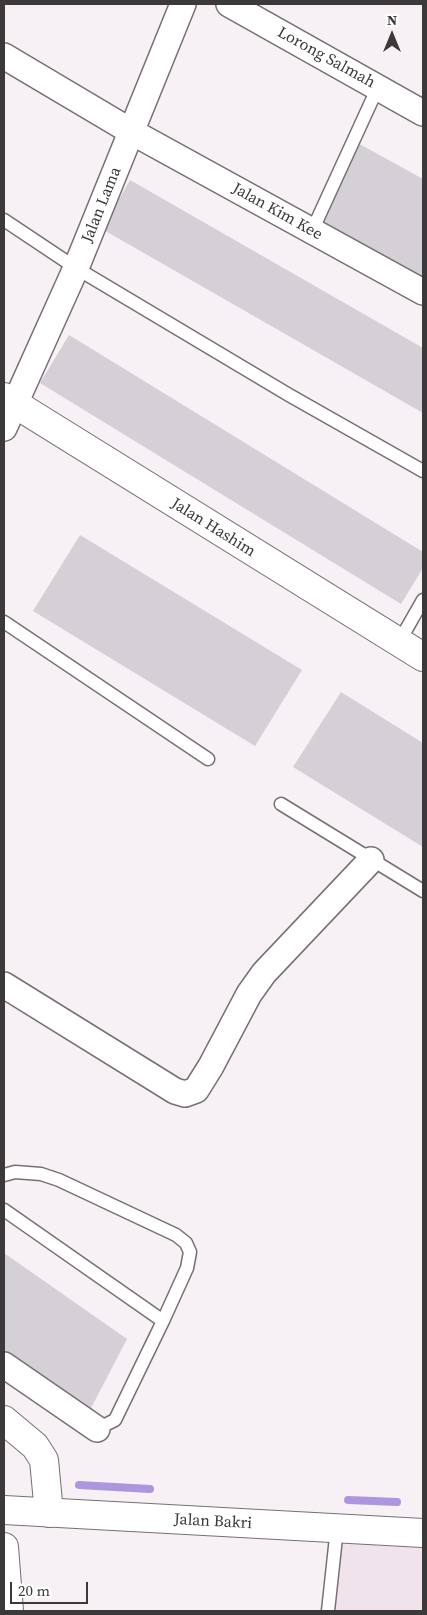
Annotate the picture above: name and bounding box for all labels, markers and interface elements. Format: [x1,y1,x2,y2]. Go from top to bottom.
north arrow [367,10,417,60]
text: N [387,10,397,30]
street label: Lorong Salmah [274,23,378,93]
street label: Jalan Lama [78,164,126,246]
street label: Jalan Kim Kee [229,179,325,245]
street label: Jalan Hashim [167,494,259,562]
street label: Jalan Bakri [173,1510,253,1534]
scale bar [12,1572,90,1604]
text: 20 m [18,1580,50,1601]

